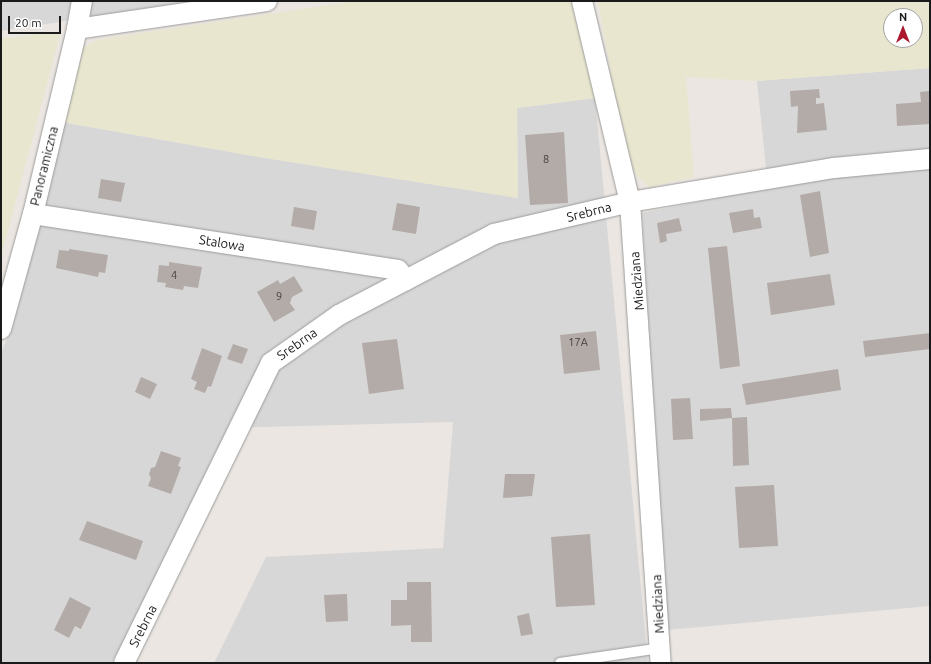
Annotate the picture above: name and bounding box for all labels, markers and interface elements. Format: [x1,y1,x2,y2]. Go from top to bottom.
scale bar [10,8,63,34]
north arrow [883,8,923,48]
text: N [899,11,907,23]
text: 20 m [15,16,42,29]
street label: Panoramiczna [27,125,61,207]
house number: 8 [543,152,549,166]
street label: Srebrna [565,199,613,225]
street label: Stalowa [198,232,246,254]
street label: Miedziana [627,251,647,311]
house number: 4 [171,268,177,282]
house number: 9 [276,289,282,303]
street label: Srebrna [274,325,320,363]
house number: 17A [568,335,588,349]
street label: Miedziana [649,574,667,634]
street label: Srebrna [126,602,160,650]

